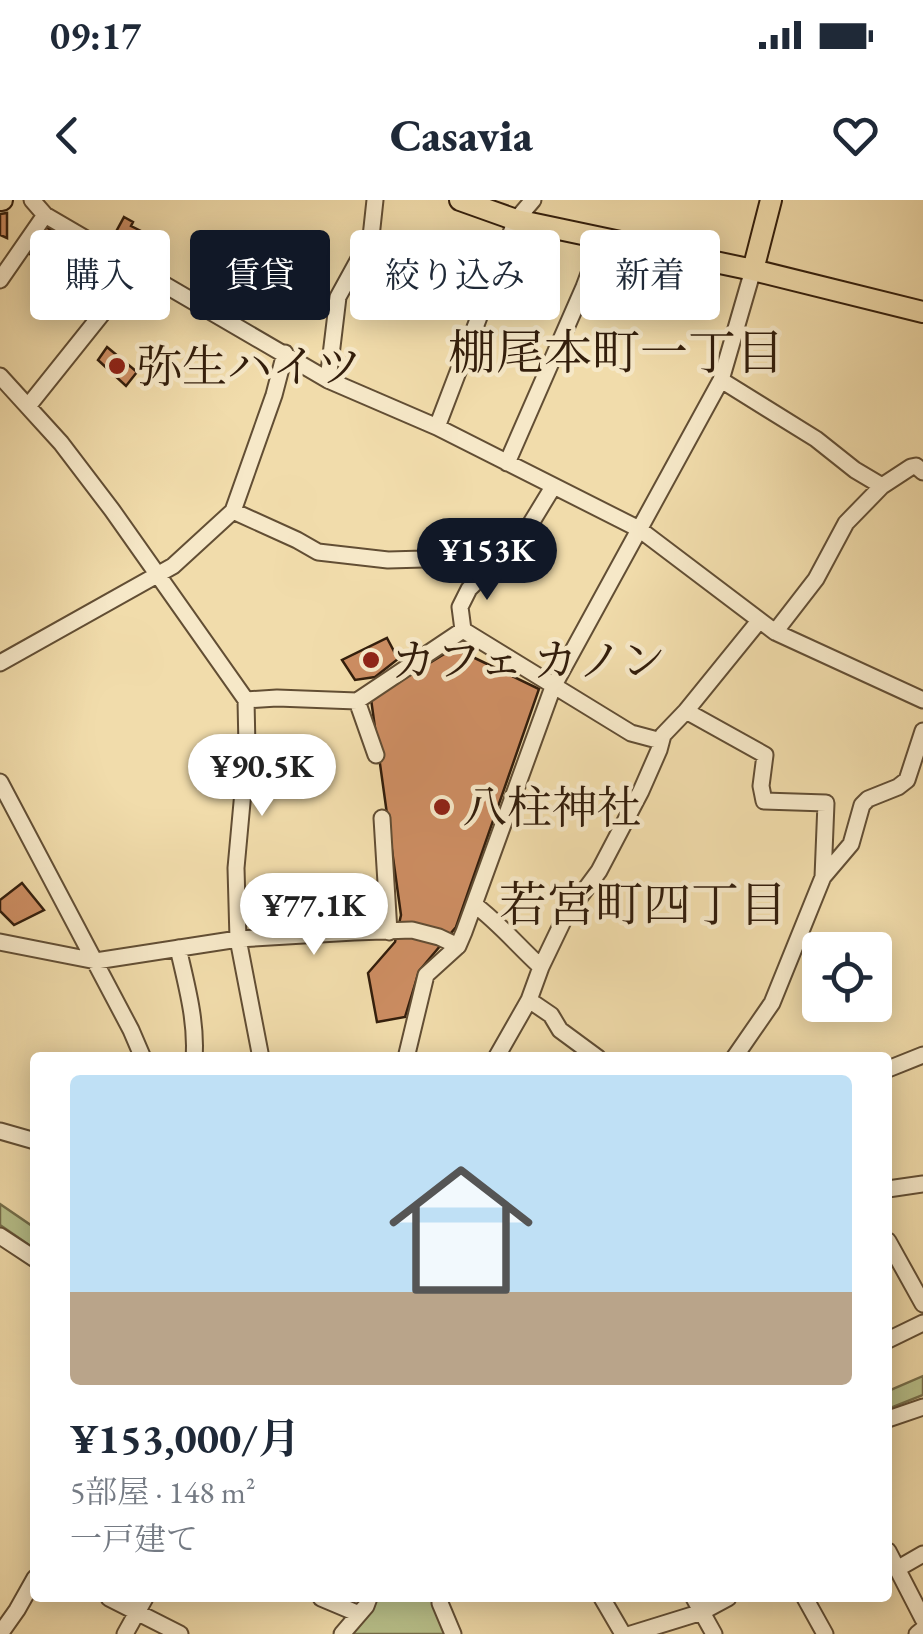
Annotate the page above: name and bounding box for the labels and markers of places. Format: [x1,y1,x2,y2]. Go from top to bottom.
place label: 弥生ハイツ [137,337,362,395]
marker: 弥生ハイツ [106,355,128,377]
pin: ¥153K [417,518,557,603]
place label: カフェ カノン [391,631,666,689]
marker: カフェ カノン [360,649,382,671]
pin: ¥90.5K [181,734,343,819]
place label: 八柱神社 [462,778,642,836]
marker: 八柱神社 [431,796,453,818]
pin: ¥77.1K [233,873,395,958]

